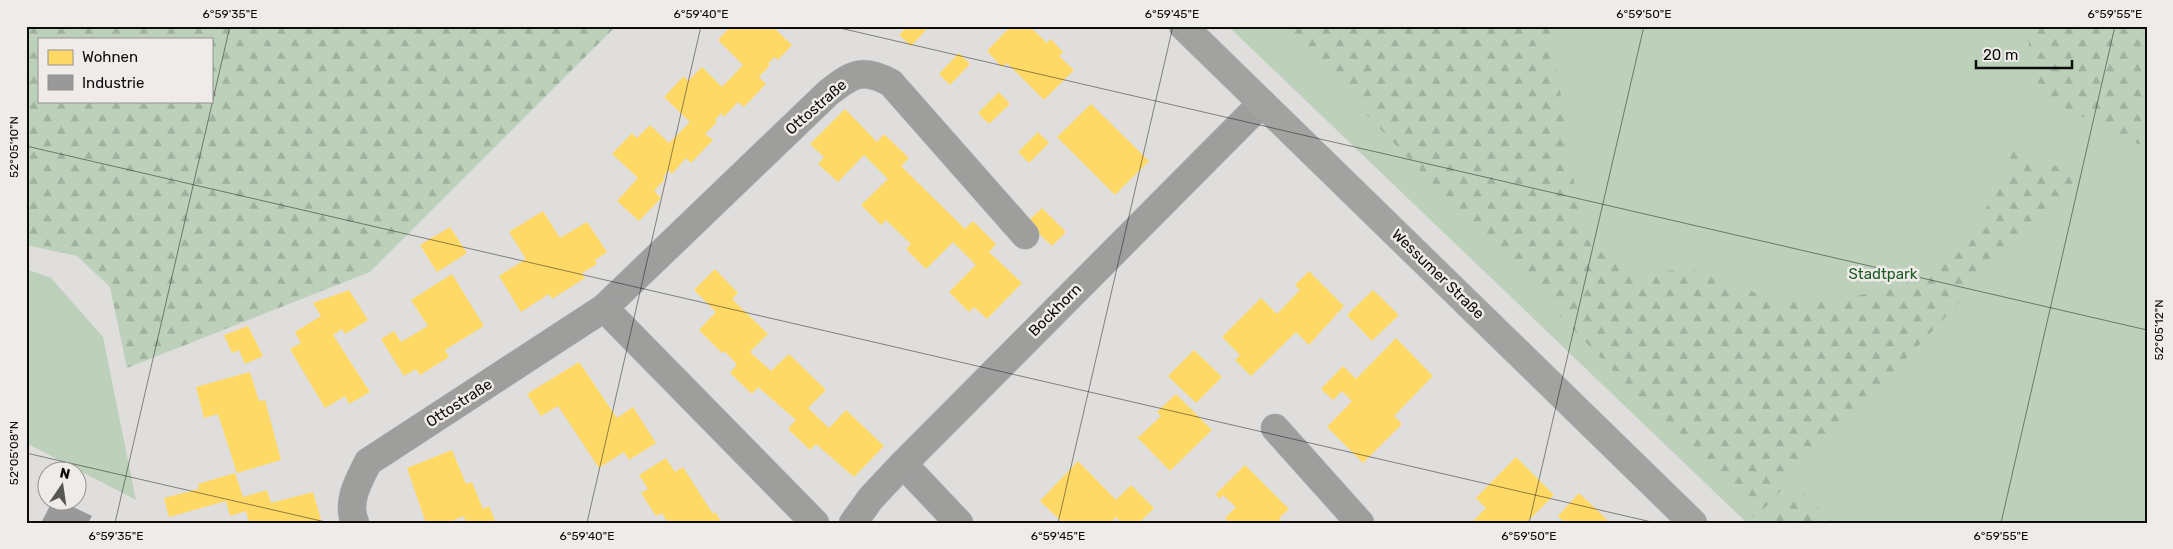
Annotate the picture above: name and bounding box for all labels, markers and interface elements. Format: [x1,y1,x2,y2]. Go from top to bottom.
text: 6°59'35"E [203,7,257,21]
text: 6°59'40"E [674,7,728,21]
text: 6°59'45"E [1145,7,1199,21]
text: 6°59'50"E [1616,7,1672,21]
text: 6°59'55"E [2088,7,2142,21]
legend [38,38,212,102]
scale bar [1976,38,2072,70]
text: 20 m [1983,46,2018,64]
text: Wohnen [82,48,138,66]
text: Industrie [82,74,144,92]
street label: Ottostraße [782,76,850,138]
text: 52°05'10"N [7,116,21,178]
street label: Wessumer Straße [1388,225,1488,323]
park label: Stadtpark [1849,265,1918,283]
street label: Bockhorn [1025,280,1085,340]
text: 52°05'12"N [2152,299,2166,361]
street label: Ottostraße [423,375,495,431]
text: 52°05'08"N [7,421,21,485]
north arrow [38,462,88,512]
text: N [58,464,72,483]
text: 6°59'35"E [89,529,143,543]
text: 6°59'40"E [560,529,614,543]
text: 6°59'45"E [1031,529,1085,543]
text: 6°59'50"E [1501,529,1557,543]
text: 6°59'55"E [1974,529,2028,543]

